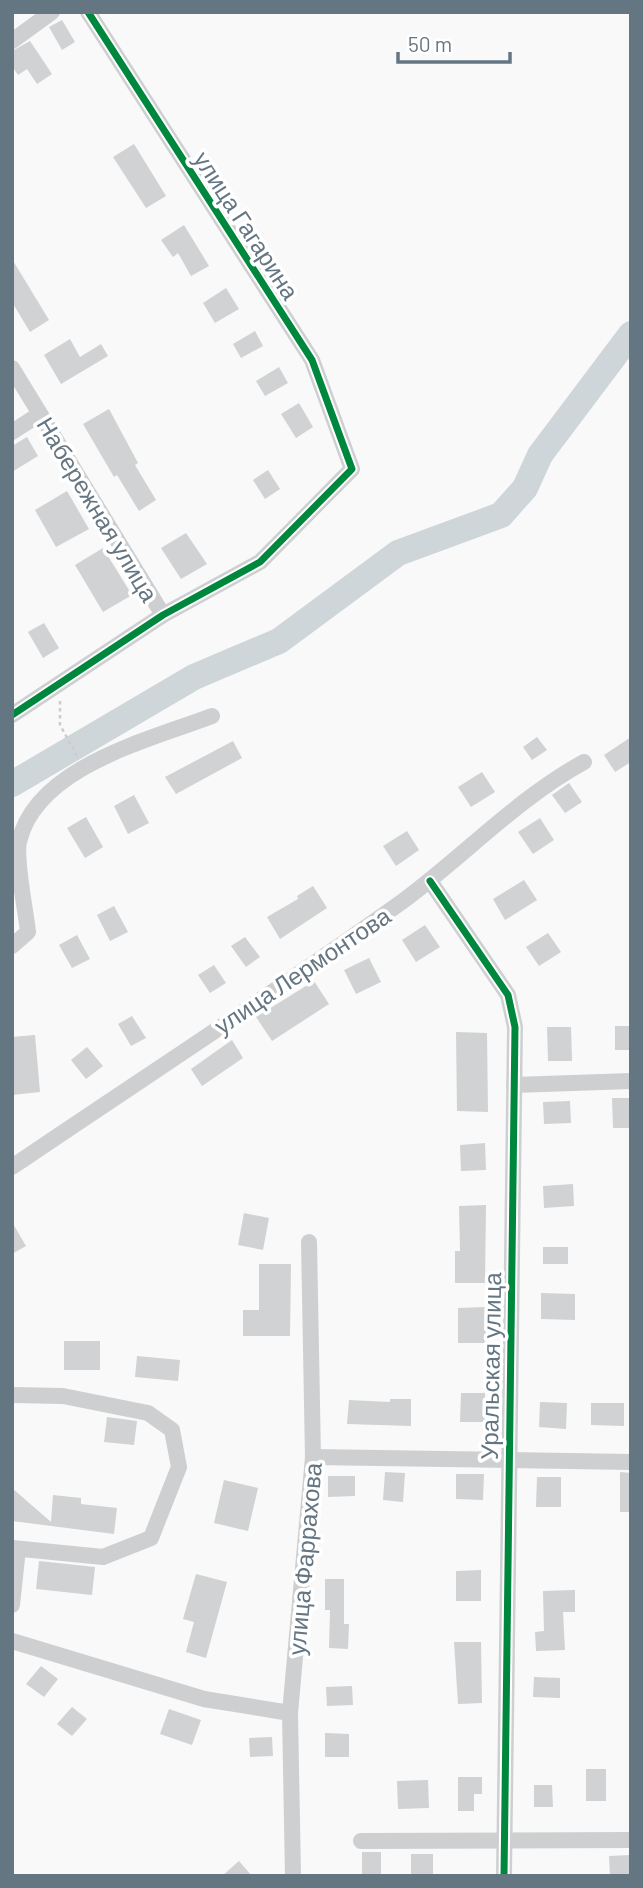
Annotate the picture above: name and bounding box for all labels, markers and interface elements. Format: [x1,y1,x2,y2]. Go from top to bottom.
scale bar [398,21,510,65]
text: 50 m [408,31,452,56]
street label: улица Гагарина [188,146,306,305]
street label: Набережная улица [31,411,165,607]
street label: улица Лермонтова [208,900,396,1040]
street label: Уральская улица [474,1271,506,1460]
street label: улица Фаррахова [281,1461,327,1657]

